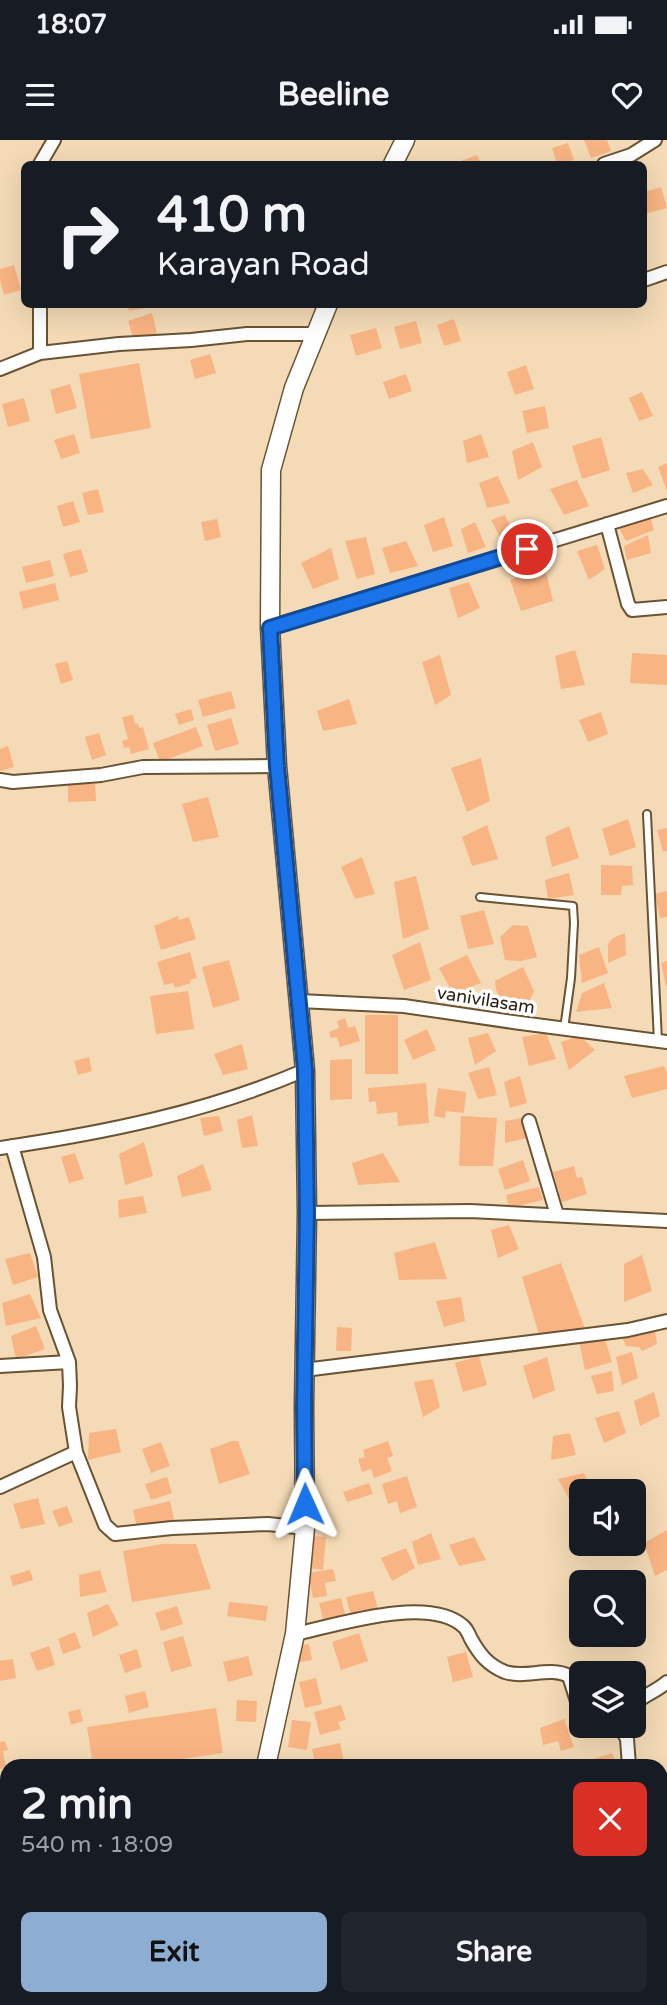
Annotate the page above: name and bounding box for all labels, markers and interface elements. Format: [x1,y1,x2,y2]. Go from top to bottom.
text: 18:07 [35,9,107,40]
icon: menu [21,76,59,114]
text: Beeline [278,76,389,114]
icon: heart [608,76,646,114]
text: 410 m [157,186,307,245]
icon: right [42,189,133,280]
text: Karayan Road [157,246,370,284]
pin [497,519,557,579]
icon: arrive [508,530,546,568]
street label: vanivilasam [435,981,537,1019]
position arrow [268,1467,342,1541]
map controls [569,1479,646,1738]
button: sound [569,1479,646,1556]
button: search [569,1570,646,1647]
button: layers [569,1661,646,1738]
text: 2 min [21,1779,133,1830]
button: close [573,1782,647,1856]
text: 540 m · 18:09 [21,1831,173,1859]
button: Exit [21,1912,327,1992]
button: Share [341,1912,647,1992]

